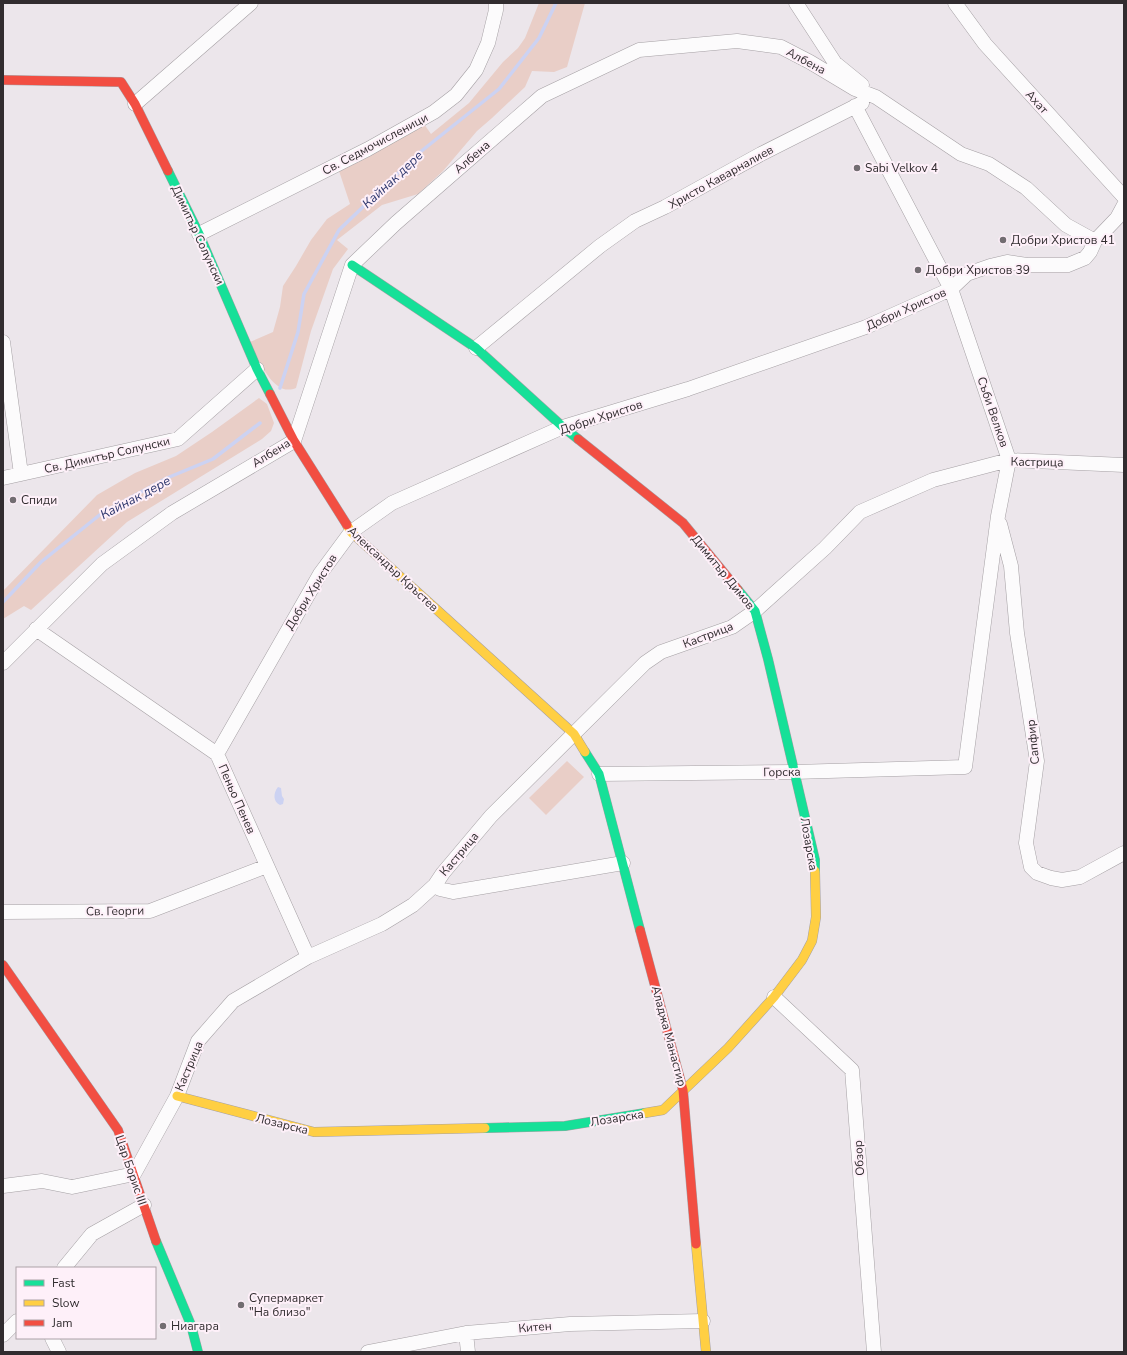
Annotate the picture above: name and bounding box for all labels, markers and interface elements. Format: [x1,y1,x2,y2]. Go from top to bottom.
street label: Албена [784,44,828,78]
street label: Ахат [1022,87,1052,118]
street label: Св. Седмочисленици [319,109,431,179]
street label: Албена [451,137,493,177]
street label: Христо Каварналиев [666,141,777,212]
water label: Кайнак дере [358,147,427,213]
place label: Sabi Velkov 4 [865,160,938,176]
marker: Sabi Velkov 4 [852,163,862,173]
street label: Димитър Солунски [168,183,228,287]
place label: Добри Христов 41 [1011,232,1115,248]
marker: Добри Христов 41 [998,235,1008,245]
place label: Добри Христов 39 [926,262,1030,278]
marker: Добри Христов 39 [913,265,923,275]
street label: Добри Христов [863,284,949,334]
street label: Съби Велков [973,375,1013,450]
street label: Добри Христов [557,396,645,438]
street label: Св. Димитър Солунски [43,433,171,477]
street label: Албена [249,435,293,471]
street label: Кастрица [1010,454,1064,470]
water label: Кайнак дере [97,472,174,524]
place label: Спиди [21,492,57,508]
marker: Спиди [8,495,18,505]
street label: Александър Кръстев [344,523,442,616]
street label: Димитър Димов [688,531,758,613]
street label: Добри Христов [281,551,341,633]
street label: Кастрица [680,618,736,652]
street label: Сапфир [1023,719,1043,765]
street label: Пеньо Пенев [215,762,260,837]
street label: Горска [763,764,801,780]
street label: Лозарска [796,816,822,872]
street label: Кастрица [436,829,482,879]
street label: Св. Георги [86,902,144,920]
street label: Аладжа Манастир [648,984,690,1088]
street label: Кастрица [171,1039,207,1093]
street label: Лозарска [589,1106,645,1130]
street label: Лозарска [254,1110,310,1138]
street label: Цар Борис III [112,1133,150,1207]
street label: Обзор [850,1140,868,1176]
legend [16,1267,156,1339]
text: Fast [52,1275,75,1291]
place label: Супермаркет "На близо" [249,1290,324,1320]
text: Slow [52,1295,80,1311]
marker: Супермаркет "На близо" [236,1300,246,1310]
text: Jam [51,1315,73,1331]
place label: Ниагара [171,1318,219,1334]
street label: Китен [518,1318,552,1336]
marker: Ниагара [158,1321,168,1331]

